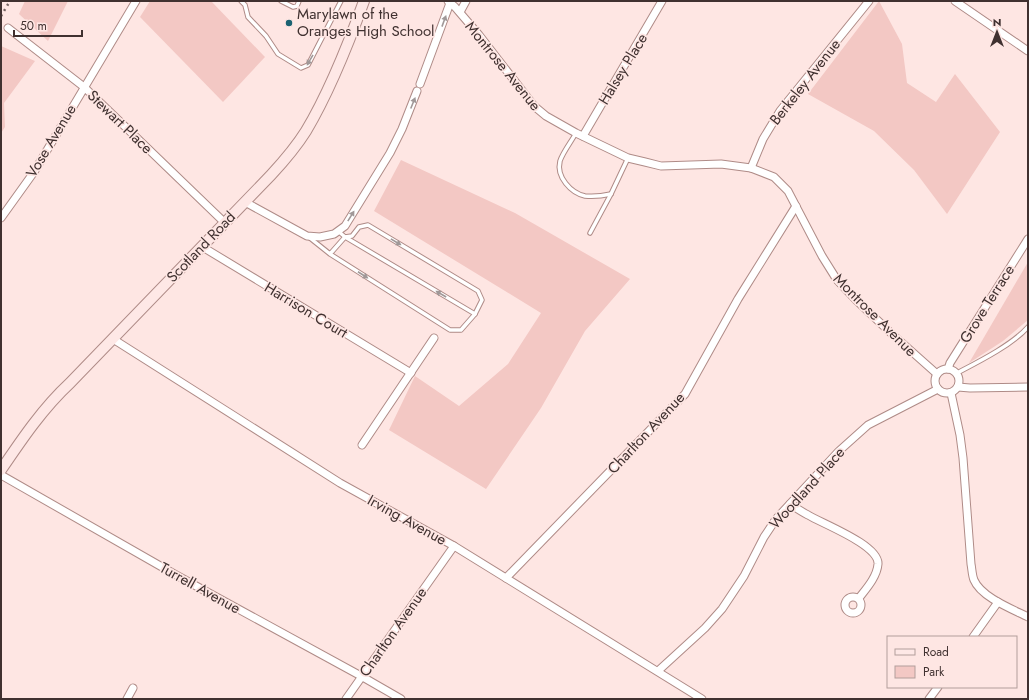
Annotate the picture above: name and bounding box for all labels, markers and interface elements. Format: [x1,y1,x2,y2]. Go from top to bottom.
place label: Marylawn of the Oranges High School [297,3,435,42]
scale bar [14,12,82,38]
north arrow [977,12,1017,52]
text: N [993,14,1001,30]
one-way arrow [441,15,447,27]
street label: Montrose Avenue [460,16,546,116]
text: 50 m [20,17,47,35]
marker: Marylawn of the Oranges High School [284,18,294,28]
street label: Halsey Place [593,29,653,109]
street label: Berkeley Avenue [764,34,846,130]
one-way arrow [307,54,314,66]
street label: Stewart Place [82,85,158,159]
one-way arrow [410,96,416,108]
street label: Vose Avenue [20,100,82,182]
street label: Scotland Road [161,207,241,287]
one-way arrow [347,210,354,222]
one-way arrow [390,238,402,245]
street label: Grove Terrace [954,260,1020,347]
street label: Montrose Avenue [828,268,922,362]
one-way arrow [357,271,369,278]
street label: Harrison Court [260,276,352,344]
one-way arrow [436,290,446,298]
street label: Charlton Avenue [602,387,690,479]
street label: Woodland Place [764,442,850,534]
street label: Irving Avenue [363,489,451,551]
street label: Turrell Avenue [155,557,245,619]
street label: Charlton Avenue [354,583,432,681]
legend [887,636,1017,688]
text: Road [923,643,949,661]
text: Park [923,663,945,681]

